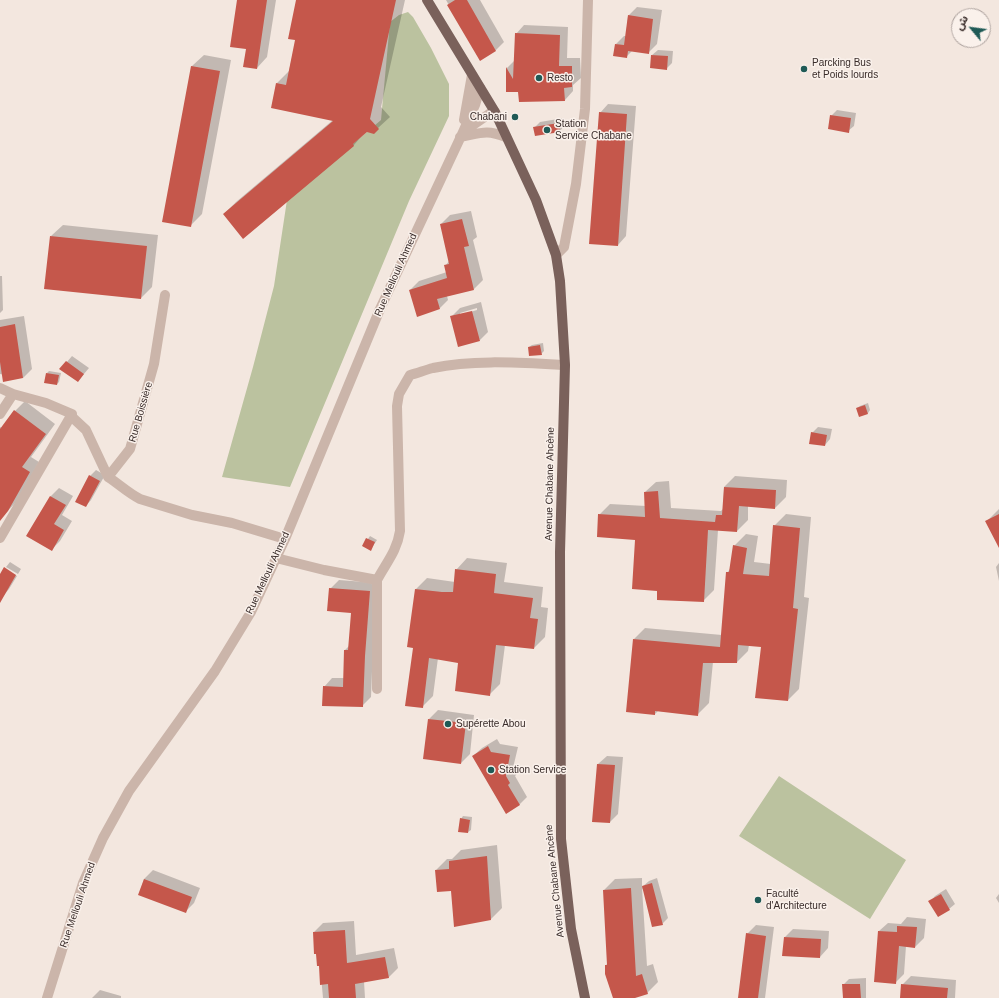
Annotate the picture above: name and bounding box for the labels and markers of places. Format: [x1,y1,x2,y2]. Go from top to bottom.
place label: Parcking Bus et Poids lourds [812,57,878,80]
marker: Parcking Bus et Poids lourds [799,64,809,74]
place label: Resto [547,72,573,84]
marker: Resto [534,73,544,83]
place label: Chabani [470,111,507,123]
marker: Chabani [510,112,520,122]
place label: Station Service Chabane [555,118,632,142]
marker: Station Service Chabane [542,125,552,135]
place label: Supérette Abou [456,718,525,730]
marker: Supérette Abou [443,719,453,729]
place label: Station Service [499,764,566,776]
marker: Station Service [486,765,496,775]
place label: Faculté d'Architecture [766,888,827,912]
marker: Faculté d'Architecture [753,895,763,905]

